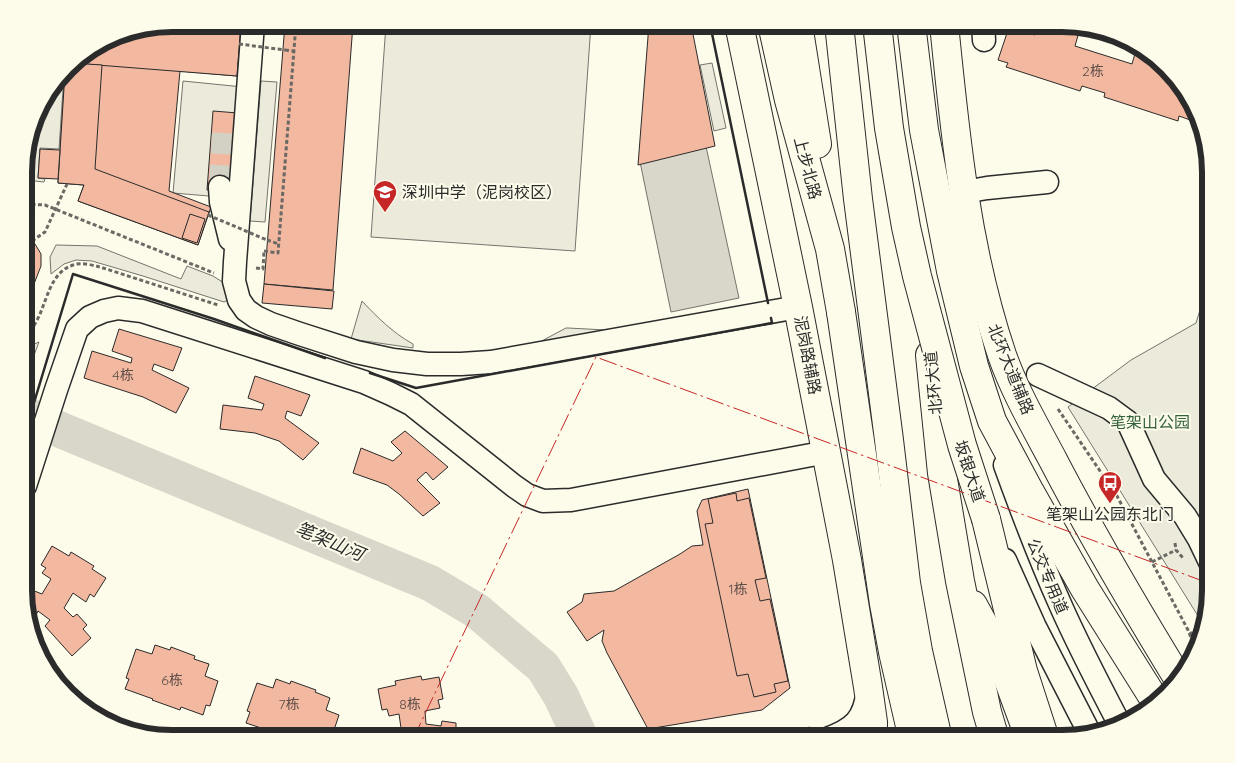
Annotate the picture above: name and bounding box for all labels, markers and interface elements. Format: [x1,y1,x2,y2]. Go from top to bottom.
house number: 2栋 [1082,62,1104,80]
street label: 上步北路 [790,134,826,202]
school or university icon: 深圳中学（泥岗校区） [372,179,398,213]
place label: 深圳中学（泥岗校区） [402,182,562,202]
street label: 泥岗路辅路 [791,314,825,396]
street label: 北环大道辅路 [984,321,1038,417]
street label: 北环大道 [920,350,946,416]
house number: 4栋 [112,366,134,384]
park label: 笔架山公园 [1110,412,1190,432]
street label: 坂银大道 [951,437,989,505]
bus stop icon: 笔架山公园东北门 [1097,470,1123,504]
place label: 笔架山公园东北门 [1046,504,1174,524]
water label: 笔架山河 [292,516,370,567]
street label: 公交专用道 [1023,535,1073,617]
house number: 1栋 [728,580,748,598]
house number: 6栋 [161,671,183,689]
house number: 7栋 [278,695,300,713]
house number: 8栋 [399,695,421,713]

